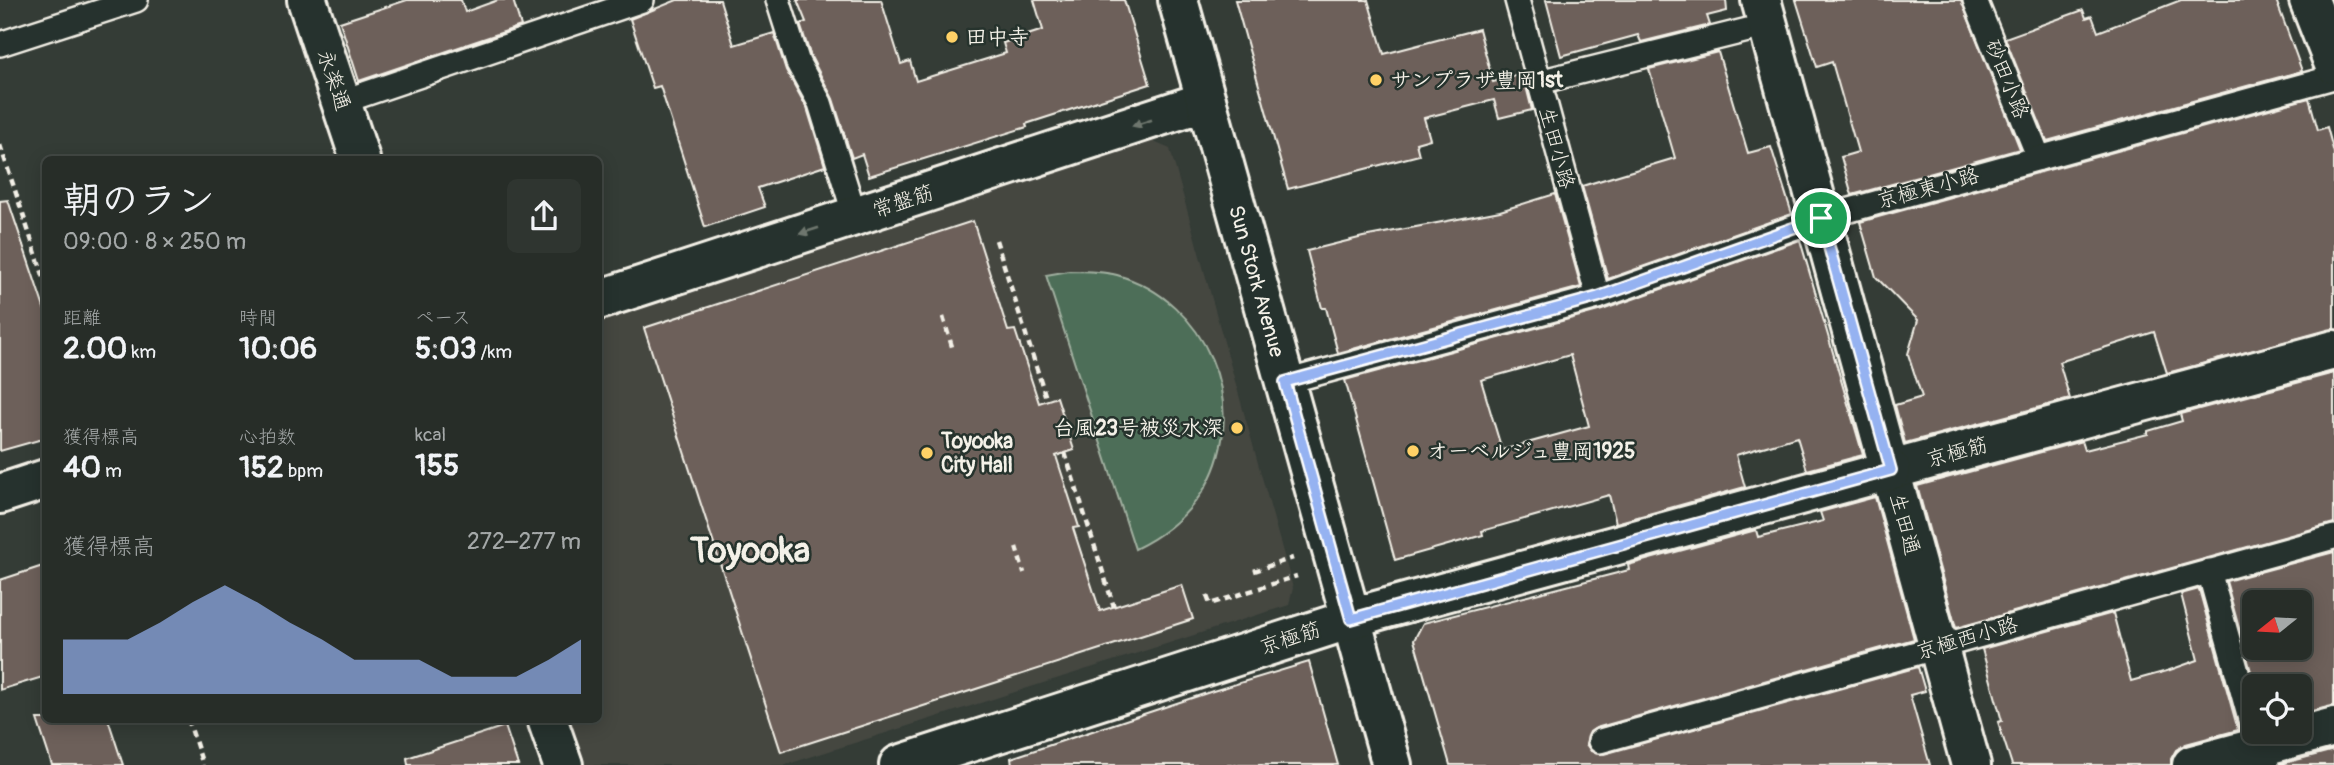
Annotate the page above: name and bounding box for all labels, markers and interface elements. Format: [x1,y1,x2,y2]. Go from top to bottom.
place label: 田中寺 [966,24,1029,51]
marker: 田中寺 [944,29,960,45]
street label: 砂田小路 [1978,35,2035,123]
street label: 永楽通 [311,46,357,114]
place label: サンプラザ豊岡1st [1390,67,1564,94]
marker: サンプラザ豊岡1st [1368,72,1384,88]
street label: 生田小路 [1533,104,1580,192]
one-way arrow [1131,118,1152,129]
street label: 京極東小路 [1874,162,1982,215]
text: 朝のラン [63,177,215,225]
button: share [507,179,581,253]
street label: 常盤筋 [869,179,937,224]
pin [1791,188,1851,248]
icon: arrive [1802,199,1840,237]
street label: Sun Stork Avenue [1222,202,1290,361]
one-way arrow [798,226,819,237]
text: 09:00 · 8 × 250 m [63,227,246,256]
text: 距離 [63,306,101,330]
text: 時間 [239,306,277,330]
text: ペース [415,306,471,330]
text: 2.00 [63,330,127,367]
text: 10:06 [239,330,317,367]
text: 5:03 [415,330,477,367]
text: km [127,340,156,364]
text: /km [477,340,512,364]
place label: 台風23号被災水深 [1053,415,1223,442]
marker: 台風23号被災水深 [1229,420,1245,436]
text: kcal [415,423,446,447]
text: 獲得標高 [63,425,139,449]
text: 心拍数 [239,425,296,449]
place label: Toyooka City Hall [940,428,1013,479]
street label: 京極筋 [1923,431,1991,474]
place label: オーベルジュ豊岡1925 [1427,438,1635,465]
marker: オーベルジュ豊岡1925 [1405,443,1421,459]
marker: Toyooka City Hall [919,445,935,461]
text: 155 [415,447,459,484]
text: 40 [63,449,101,486]
text: 152 [239,449,284,486]
text: m [101,459,122,483]
text: bpm [284,459,323,483]
street label: 生田通 [1883,490,1926,558]
text: 272–277 m [467,527,581,556]
district label: Toyooka [690,529,810,573]
text: 獲得標高 [63,532,155,561]
north arrow [2242,590,2312,660]
map controls [2242,590,2312,744]
street label: 京極西小路 [1913,611,2021,666]
street label: 京極筋 [1256,616,1324,661]
button: locate [2242,674,2312,744]

